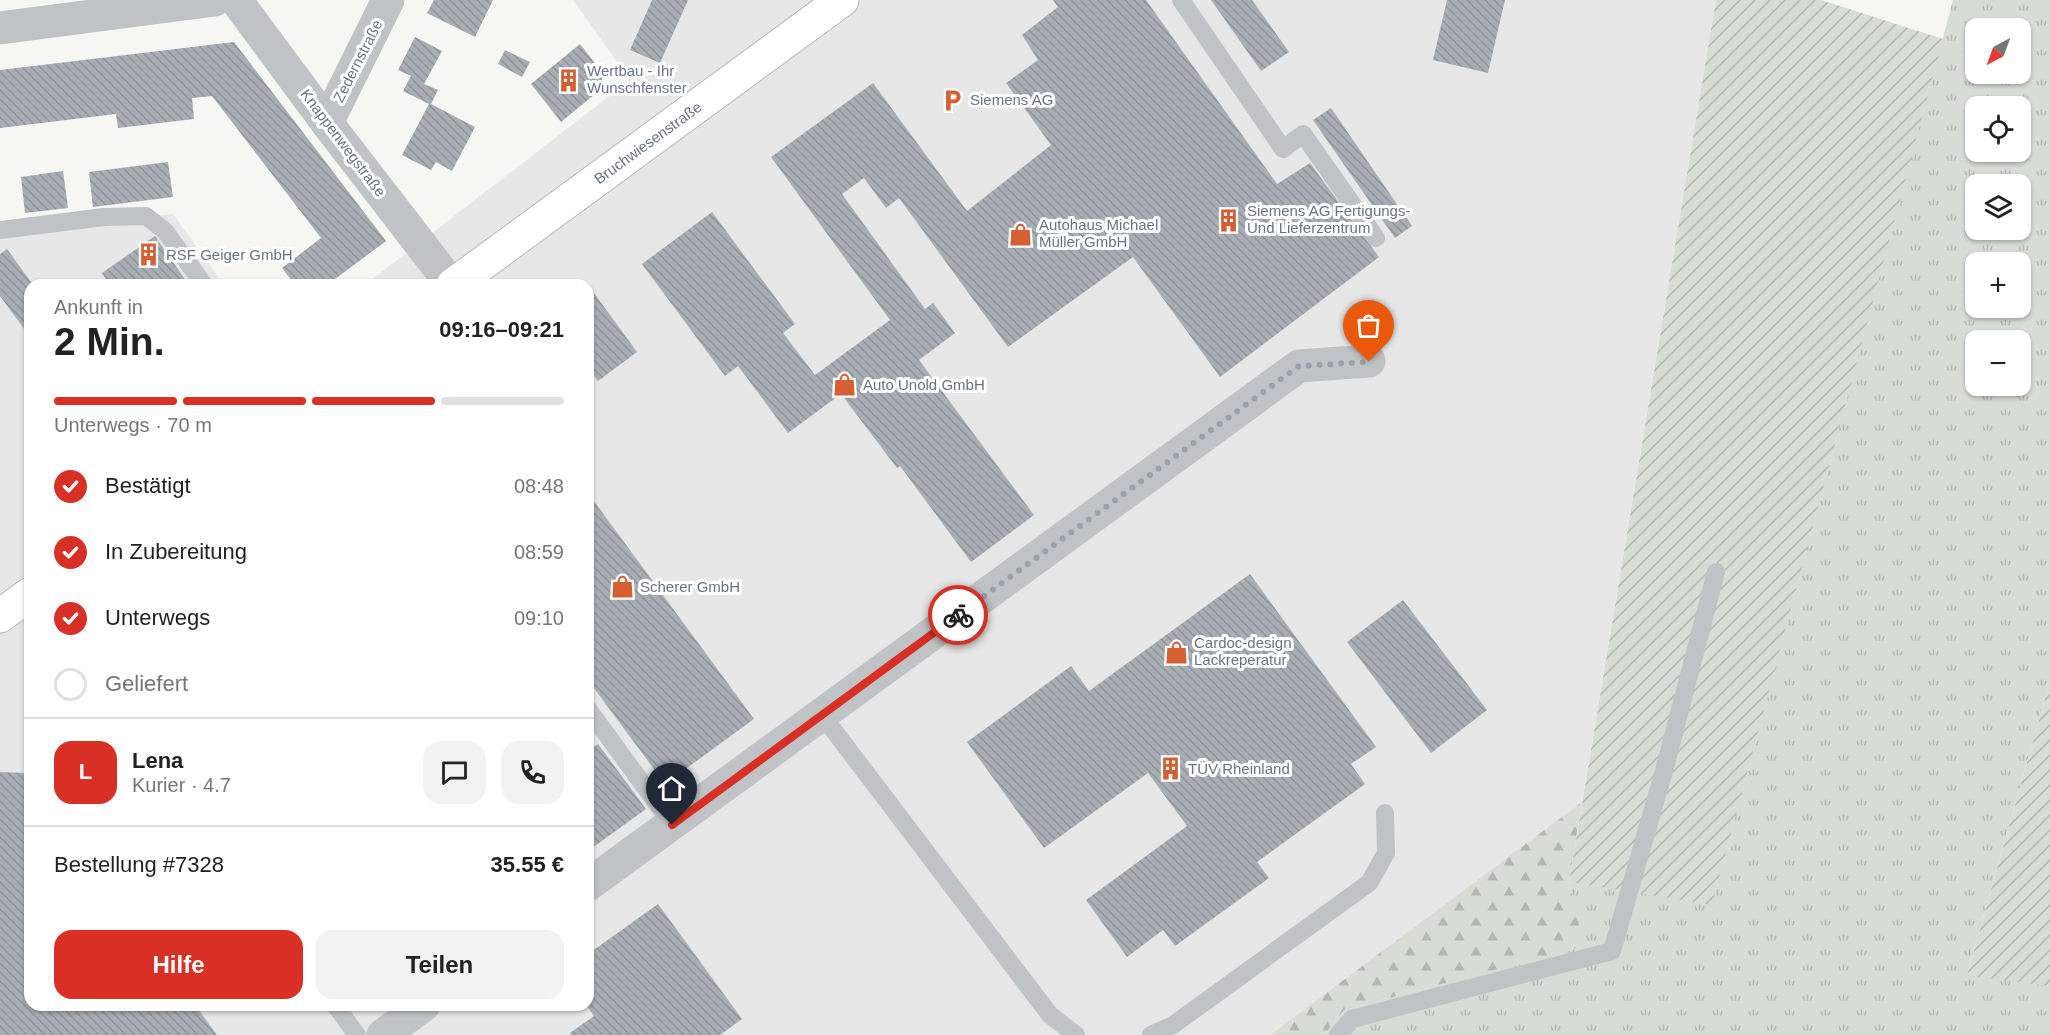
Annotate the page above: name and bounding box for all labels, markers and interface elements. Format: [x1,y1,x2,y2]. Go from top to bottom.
street label: Zedernstraße [330,17,386,105]
north arrow [1965,18,2031,84]
map controls [1965,18,2031,396]
place label: Wertbau - Ihr Wunschfenster [587,62,687,96]
building icon: Wertbau - Ihr Wunschfenster [556,67,582,93]
street label: Knappenwegstraße [297,86,389,200]
parking icon: Siemens AG [939,87,965,113]
place label: Siemens AG [970,91,1053,108]
button: locate [1965,96,2031,162]
street label: Bruchwiesenstraße [591,98,705,187]
button: layers [1965,174,2031,240]
place label: Siemens AG Fertigungs- Und Lieferzentrum [1247,202,1410,236]
building icon: Siemens AG Fertigungs- Und Lieferzentrum [1216,207,1242,233]
place label: Autohaus Michael Müller GmbH [1039,216,1158,250]
shop icon: Autohaus Michael Müller GmbH [1008,221,1034,247]
building icon: RSF Geiger GmbH [135,242,161,268]
place label: RSF Geiger GmbH [166,246,293,263]
button: + [1965,252,2031,318]
text: Ankunft in [54,296,143,318]
pin [1343,300,1394,362]
icon: bag [1352,309,1385,342]
text: 09:16–09:21 [439,317,564,342]
text: 2 Min. [54,320,165,363]
button: − [1965,330,2031,396]
shop icon: Auto Unold GmbH [832,372,858,398]
place label: Auto Unold GmbH [863,376,985,393]
text: Unterwegs · 70 m [54,414,212,436]
icon: check [54,470,87,503]
text: Bestätigt [105,473,191,498]
text: 08:48 [514,475,564,497]
icon: check [54,536,87,569]
text: In Zubereitung [105,539,247,564]
text: 08:59 [514,541,564,563]
shop icon: Scherer GmbH [609,574,635,600]
place label: Scherer GmbH [640,578,740,595]
courier [928,585,988,645]
icon: bike [942,599,975,632]
icon: check [54,602,87,635]
text: Unterwegs [105,605,210,630]
text: 09:10 [514,607,564,629]
place label: Cardoc-design Lackreperatur [1194,634,1292,668]
shop icon: Cardoc-design Lackreperatur [1163,639,1189,665]
text: Geliefert [105,671,188,696]
button: chat [423,741,486,804]
button: phone [501,741,564,804]
text: Lena [132,748,183,773]
building icon: TÜV Rheinland [1157,756,1183,782]
text: L [79,759,92,784]
place label: TÜV Rheinland [1188,760,1290,777]
pin [646,763,697,825]
icon: home [655,772,688,805]
text: Kurier · 4.7 [132,774,231,796]
text: Bestellung #7328 [54,852,224,877]
text: 35.55 € [491,852,564,877]
button: Hilfe [54,930,303,999]
button: Teilen [315,930,564,999]

